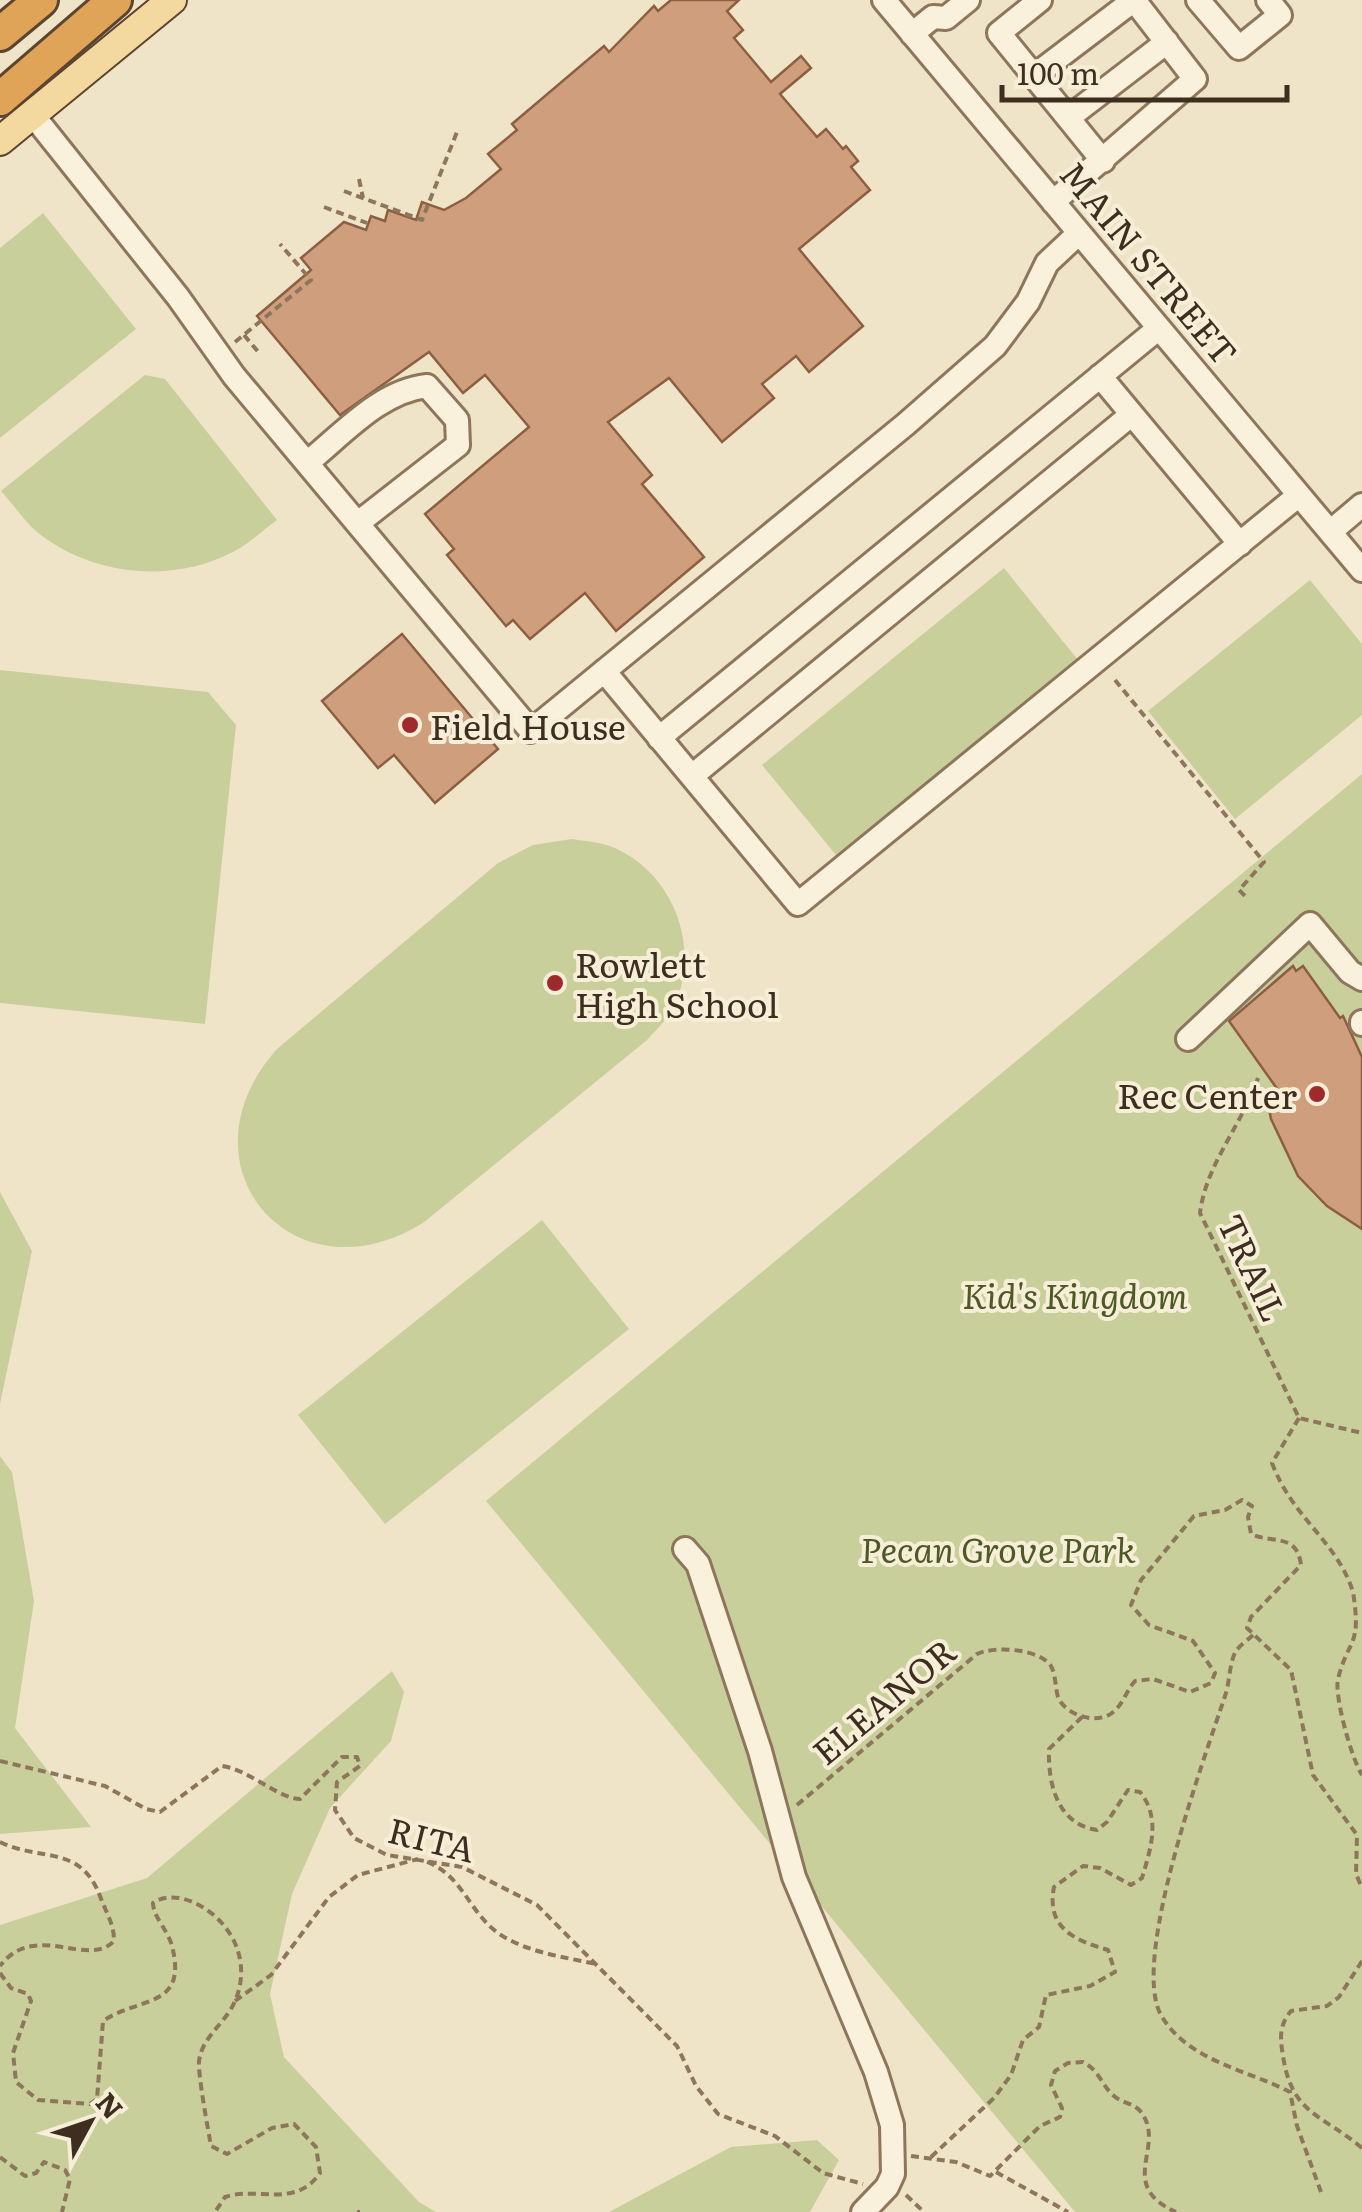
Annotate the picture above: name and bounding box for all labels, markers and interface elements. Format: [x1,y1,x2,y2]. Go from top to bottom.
scale bar [1002,40,1287,102]
text: 100 m [1017,50,1099,94]
street label: MAIN STREET [1049,149,1251,375]
place label: Field House [430,699,626,751]
marker: Field House [399,714,421,736]
place label: Rowlett High School [575,937,779,1029]
marker: Rowlett High School [544,972,566,994]
place label: Rec Center [1117,1068,1297,1120]
marker: Rec Center [1306,1083,1328,1105]
street label: TRAIL [1206,1205,1302,1329]
park label: Kid's Kingdom [962,1268,1188,1320]
park label: Pecan Grove Park [860,1522,1136,1574]
street label: ELEANOR [800,1624,966,1776]
street label: RITA [383,1802,481,1874]
north arrow [40,2072,140,2172]
text: N [87,2082,134,2127]

